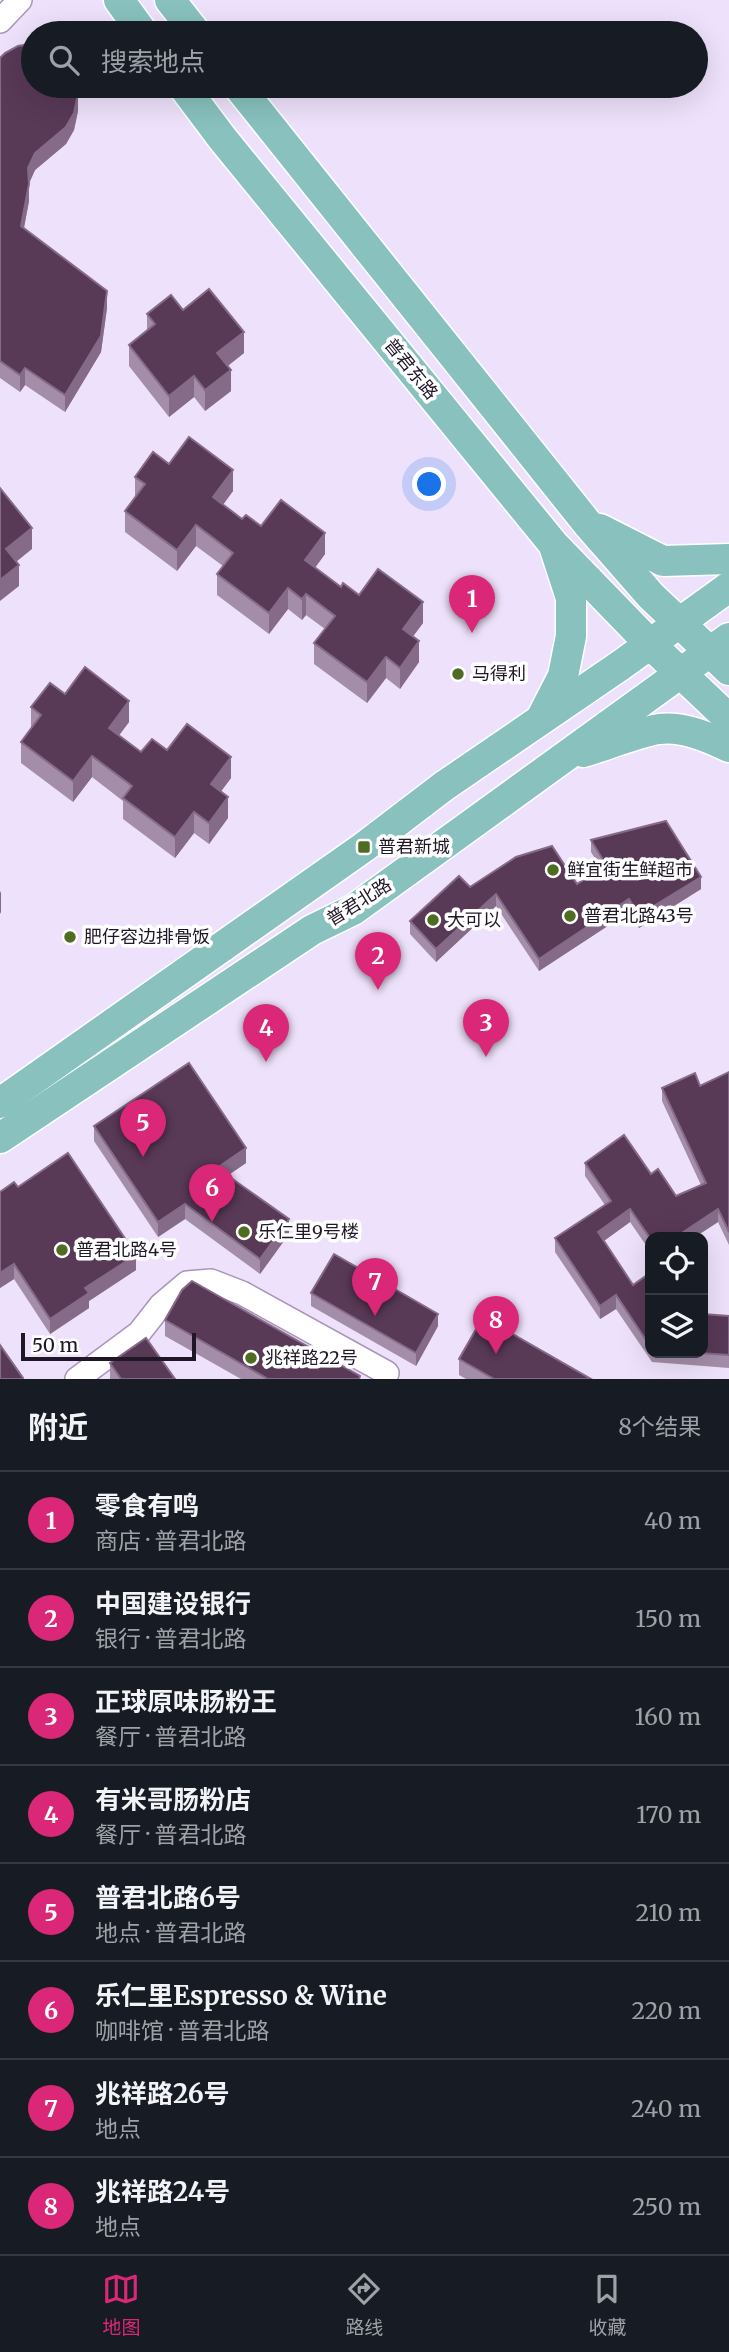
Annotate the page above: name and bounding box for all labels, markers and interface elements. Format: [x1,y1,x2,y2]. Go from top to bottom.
search box [21,21,708,98]
icon: search [45,41,83,79]
text: 搜索地点 [101,45,205,78]
street label: 普君东路 [380,333,443,404]
your location [412,467,446,501]
pin: 1 [449,575,495,633]
place label: 马得利 [472,662,526,685]
marker: 马得利 [450,666,466,682]
place label: 普君新城 [378,835,450,858]
marker: 普君新城 [356,839,372,855]
place label: 鲜宜街生鲜超市 [567,858,693,881]
marker: 鲜宜街生鲜超市 [545,862,561,878]
street label: 普君北路 [322,873,395,930]
place label: 普君北路43号 [584,904,694,927]
place label: 大可以 [447,908,501,931]
marker: 普君北路43号 [562,908,578,924]
marker: 大可以 [425,912,441,928]
place label: 肥仔容边排骨饭 [84,925,210,948]
marker: 肥仔容边排骨饭 [62,929,78,945]
pin: 2 [355,932,401,990]
pin: 3 [463,999,509,1057]
pin: 4 [243,1004,289,1062]
pin: 5 [120,1099,166,1157]
pin: 6 [189,1164,235,1222]
place label: 乐仁里9号楼 [258,1220,359,1243]
marker: 乐仁里9号楼 [236,1224,252,1240]
map controls [645,1232,708,1358]
button: locate [645,1232,708,1295]
place label: 普君北路4号 [76,1238,177,1261]
marker: 普君北路4号 [54,1242,70,1258]
pin: 7 [352,1258,398,1316]
button: layers [645,1295,708,1358]
pin: 8 [473,1296,519,1354]
scale bar [21,1330,196,1362]
text: 50 m [32,1333,78,1357]
place label: 兆祥路22号 [265,1346,358,1369]
marker: 兆祥路22号 [243,1350,259,1366]
text: 附近 [28,1408,88,1446]
text: 8个结果 [618,1412,701,1441]
text: 零食有鸣 [95,1489,199,1522]
text: 1 [46,1506,56,1535]
text: 40 m [644,1506,701,1535]
text: 商店 · 普君北路 [95,1526,247,1555]
text: 中国建设银行 [95,1587,251,1620]
text: 2 [44,1604,58,1633]
text: 150 m [635,1604,701,1633]
text: 银行 · 普君北路 [95,1624,247,1653]
text: 正球原味肠粉王 [95,1685,277,1718]
text: 3 [44,1702,58,1731]
text: 160 m [635,1702,701,1731]
text: 餐厅 · 普君北路 [95,1722,247,1751]
text: 有米哥肠粉店 [95,1783,251,1816]
text: 4 [44,1800,58,1829]
text: 170 m [636,1800,701,1829]
text: 餐厅 · 普君北路 [95,1820,247,1849]
text: 普君北路6号 [95,1881,241,1914]
text: 5 [44,1898,58,1927]
text: 210 m [636,1898,701,1927]
text: 地点 · 普君北路 [95,1918,247,1947]
text: 乐仁里Espresso & Wine [95,1979,387,2012]
text: 6 [44,1996,58,2025]
text: 220 m [631,1996,701,2025]
text: 咖啡馆 · 普君北路 [95,2016,270,2045]
text: 兆祥路26号 [95,2077,230,2110]
text: 7 [44,2094,58,2123]
text: 240 m [631,2094,701,2123]
text: 地点 [95,2114,141,2143]
text: 兆祥路24号 [95,2175,230,2208]
text: 8 [44,2192,58,2221]
text: 250 m [632,2192,701,2221]
text: 地点 [95,2212,141,2241]
tab: 地图 [102,2270,141,2339]
tab: 路线 [345,2270,384,2339]
tab: 收藏 [588,2270,627,2339]

